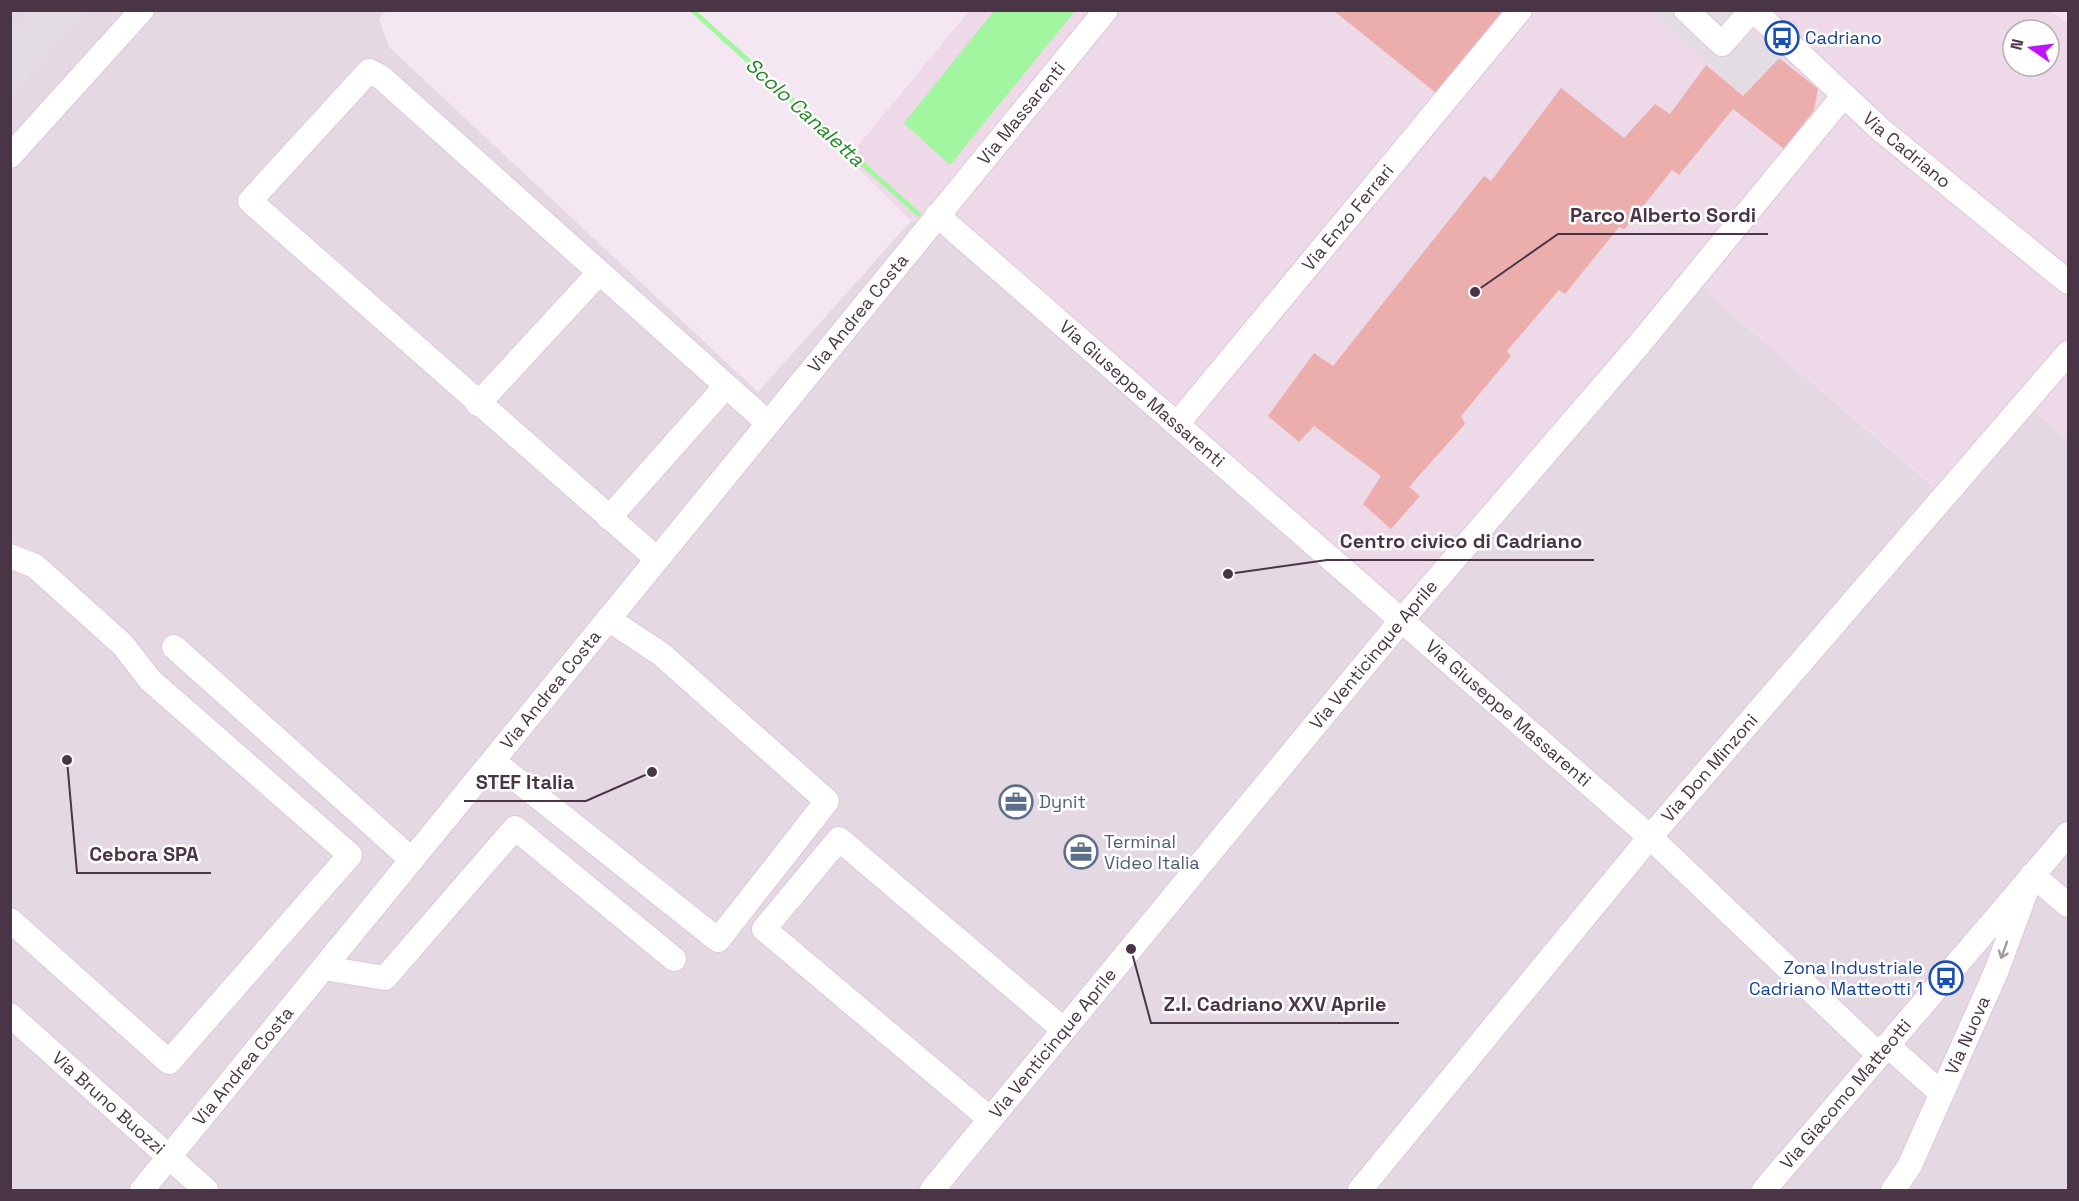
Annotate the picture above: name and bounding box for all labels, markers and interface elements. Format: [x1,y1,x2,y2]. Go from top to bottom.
north arrow [2001,18,2061,78]
bus stop icon: Cadriano [1764,20,1800,56]
place label: Cadriano [1805,26,1882,49]
text: N [2005,37,2028,52]
water label: Scolo Canaletta [740,52,870,172]
street label: Via Massarenti [972,57,1070,169]
street label: Via Cadriano [1858,107,1956,193]
street label: Via Enzo Ferrari [1297,159,1398,275]
callout: Parco Alberto Sordi [1558,196,1768,234]
text: Parco Alberto Sordi [1570,202,1756,228]
street label: Via Andrea Costa [802,249,913,377]
street label: Via Giuseppe Massarenti [1055,315,1230,472]
callout: Centro civico di Cadriano [1327,522,1594,560]
text: Centro civico di Cadriano [1340,528,1582,554]
street label: Via Venticinque Aprile [1304,575,1442,734]
street label: Via Andrea Costa [495,625,606,754]
street label: Via Giuseppe Massarenti [1421,634,1596,791]
street label: Via Don Minzoni [1656,709,1762,827]
callout: STEF Italia [464,763,586,801]
text: STEF Italia [476,769,575,795]
office icon: Dynit [998,784,1034,820]
place label: Dynit [1039,790,1086,813]
place label: Terminal Video Italia [1104,830,1200,874]
office icon: Terminal Video Italia [1063,834,1099,870]
callout: Cebora SPA [77,835,211,873]
text: Cebora SPA [89,841,199,867]
one-way arrow [1998,940,2009,958]
place label: Zona Industriale Cadriano Matteotti 1 [1749,956,1923,1000]
bus stop icon: Zona Industriale Cadriano Matteotti 1 [1928,960,1964,996]
street label: Via Venticinque Aprile [984,963,1121,1123]
callout: Z.I. Cadriano XXV Aprile [1151,985,1399,1023]
text: Z.I. Cadriano XXV Aprile [1164,991,1386,1017]
street label: Via Nuova [1940,992,1995,1078]
street label: Via Andrea Costa [187,1002,298,1130]
street label: Via Giacomo Matteotti [1775,1014,1916,1174]
street label: Via Bruno Buozzi [47,1046,170,1159]

